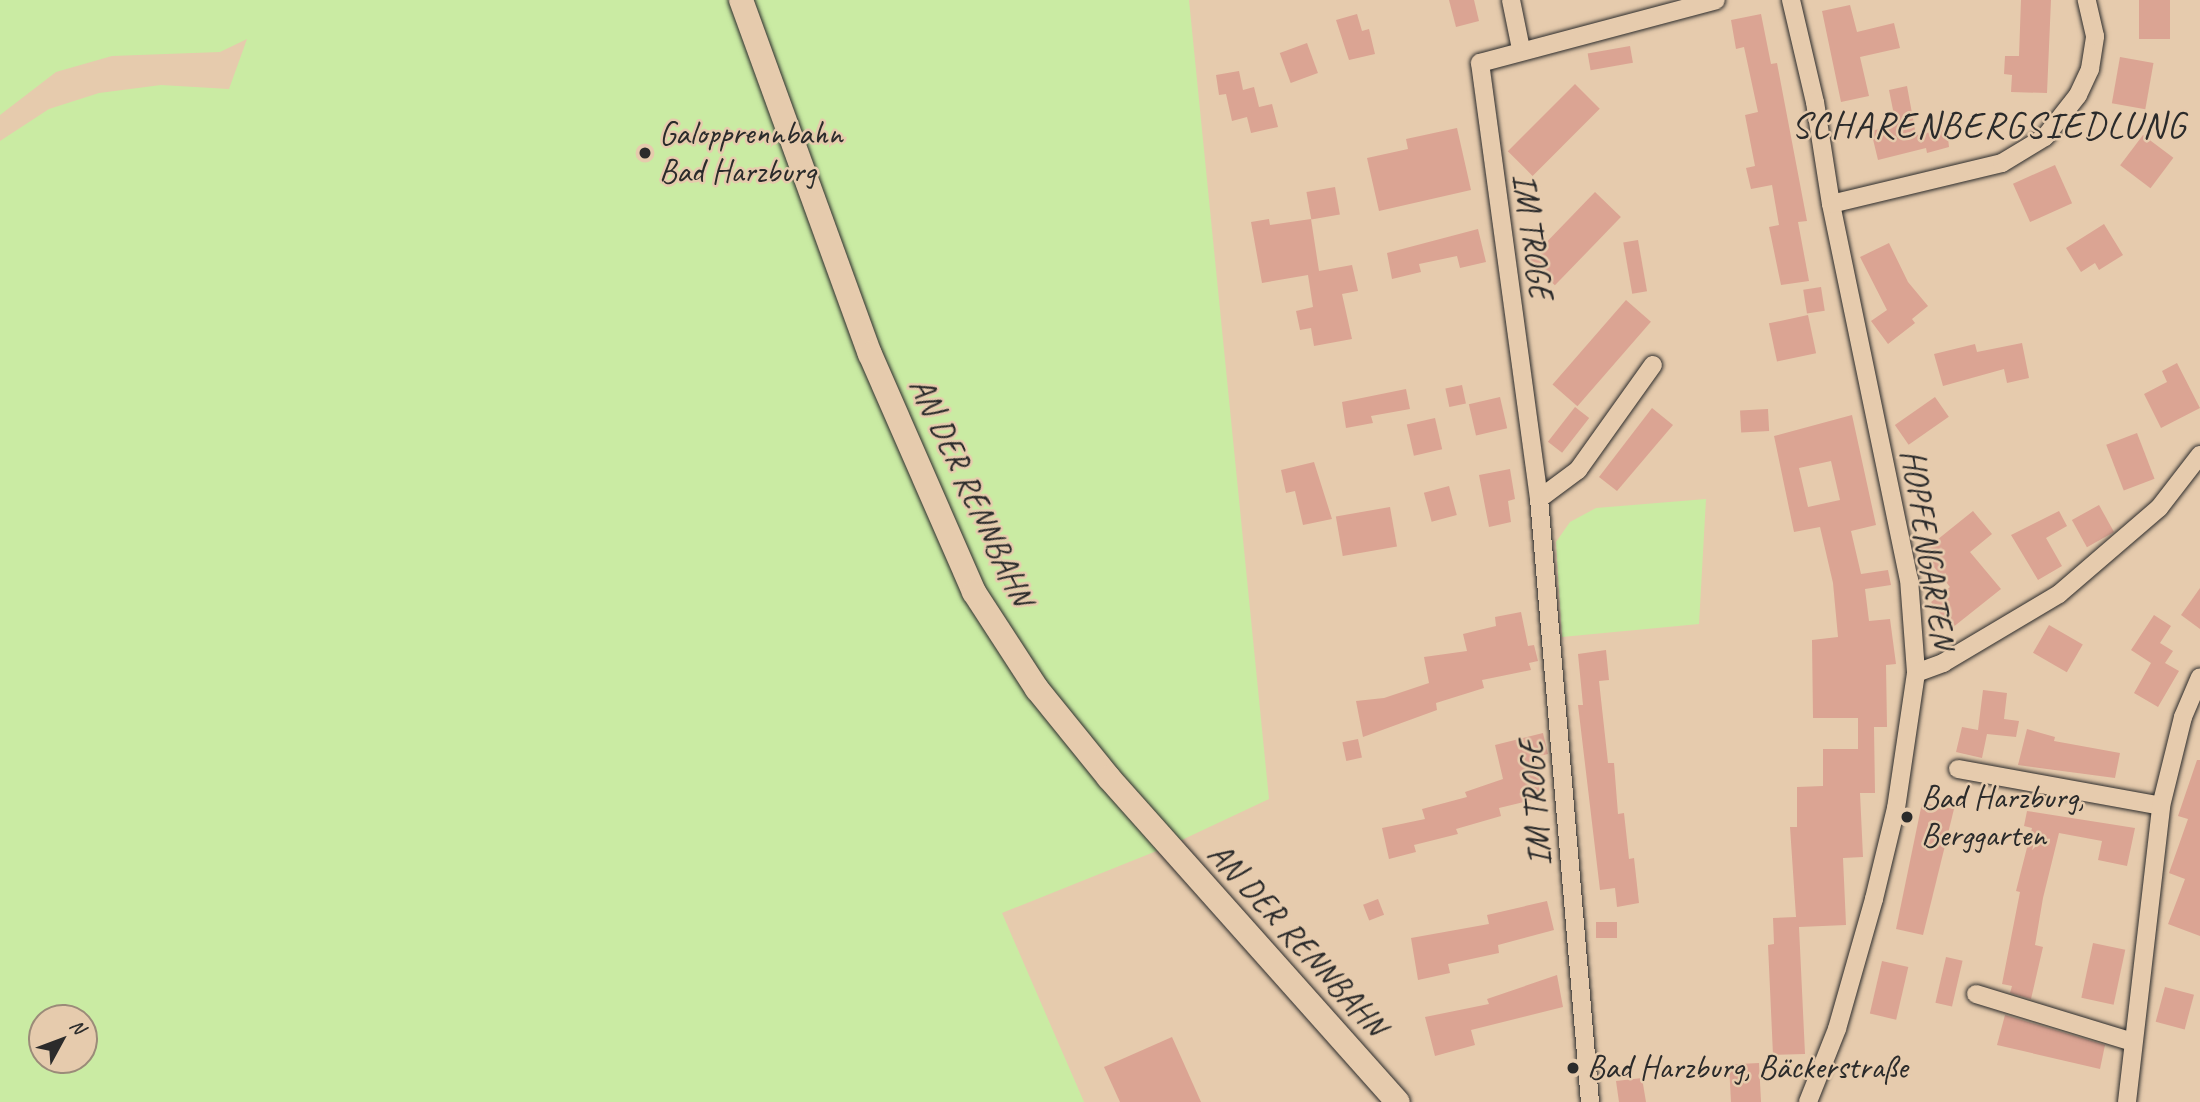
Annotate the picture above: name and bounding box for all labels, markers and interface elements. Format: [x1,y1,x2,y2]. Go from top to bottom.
district label: SCHARENBERGSIEDLUNG [1794,103,2184,147]
place label: Galopprennbahn Bad Harzburg [659,114,842,192]
marker: Galopprennbahn Bad Harzburg [637,145,653,161]
street label: IM TROGE [1503,170,1561,302]
street label: AN DER RENNBAHN [901,371,1041,613]
street label: HOPFENGARTEN [1892,447,1962,651]
street label: IM TROGE [1512,738,1560,868]
place label: Bad Harzburg, Berggarten [1921,778,2086,856]
marker: Bad Harzburg, Berggarten [1899,809,1915,825]
street label: AN DER RENNBAHN [1199,835,1395,1045]
north arrow [28,1004,98,1074]
text: N [64,1014,90,1039]
place label: Bad Harzburg, Bäckerstraße [1587,1048,1909,1088]
marker: Bad Harzburg, Bäckerstraße [1565,1060,1581,1076]

